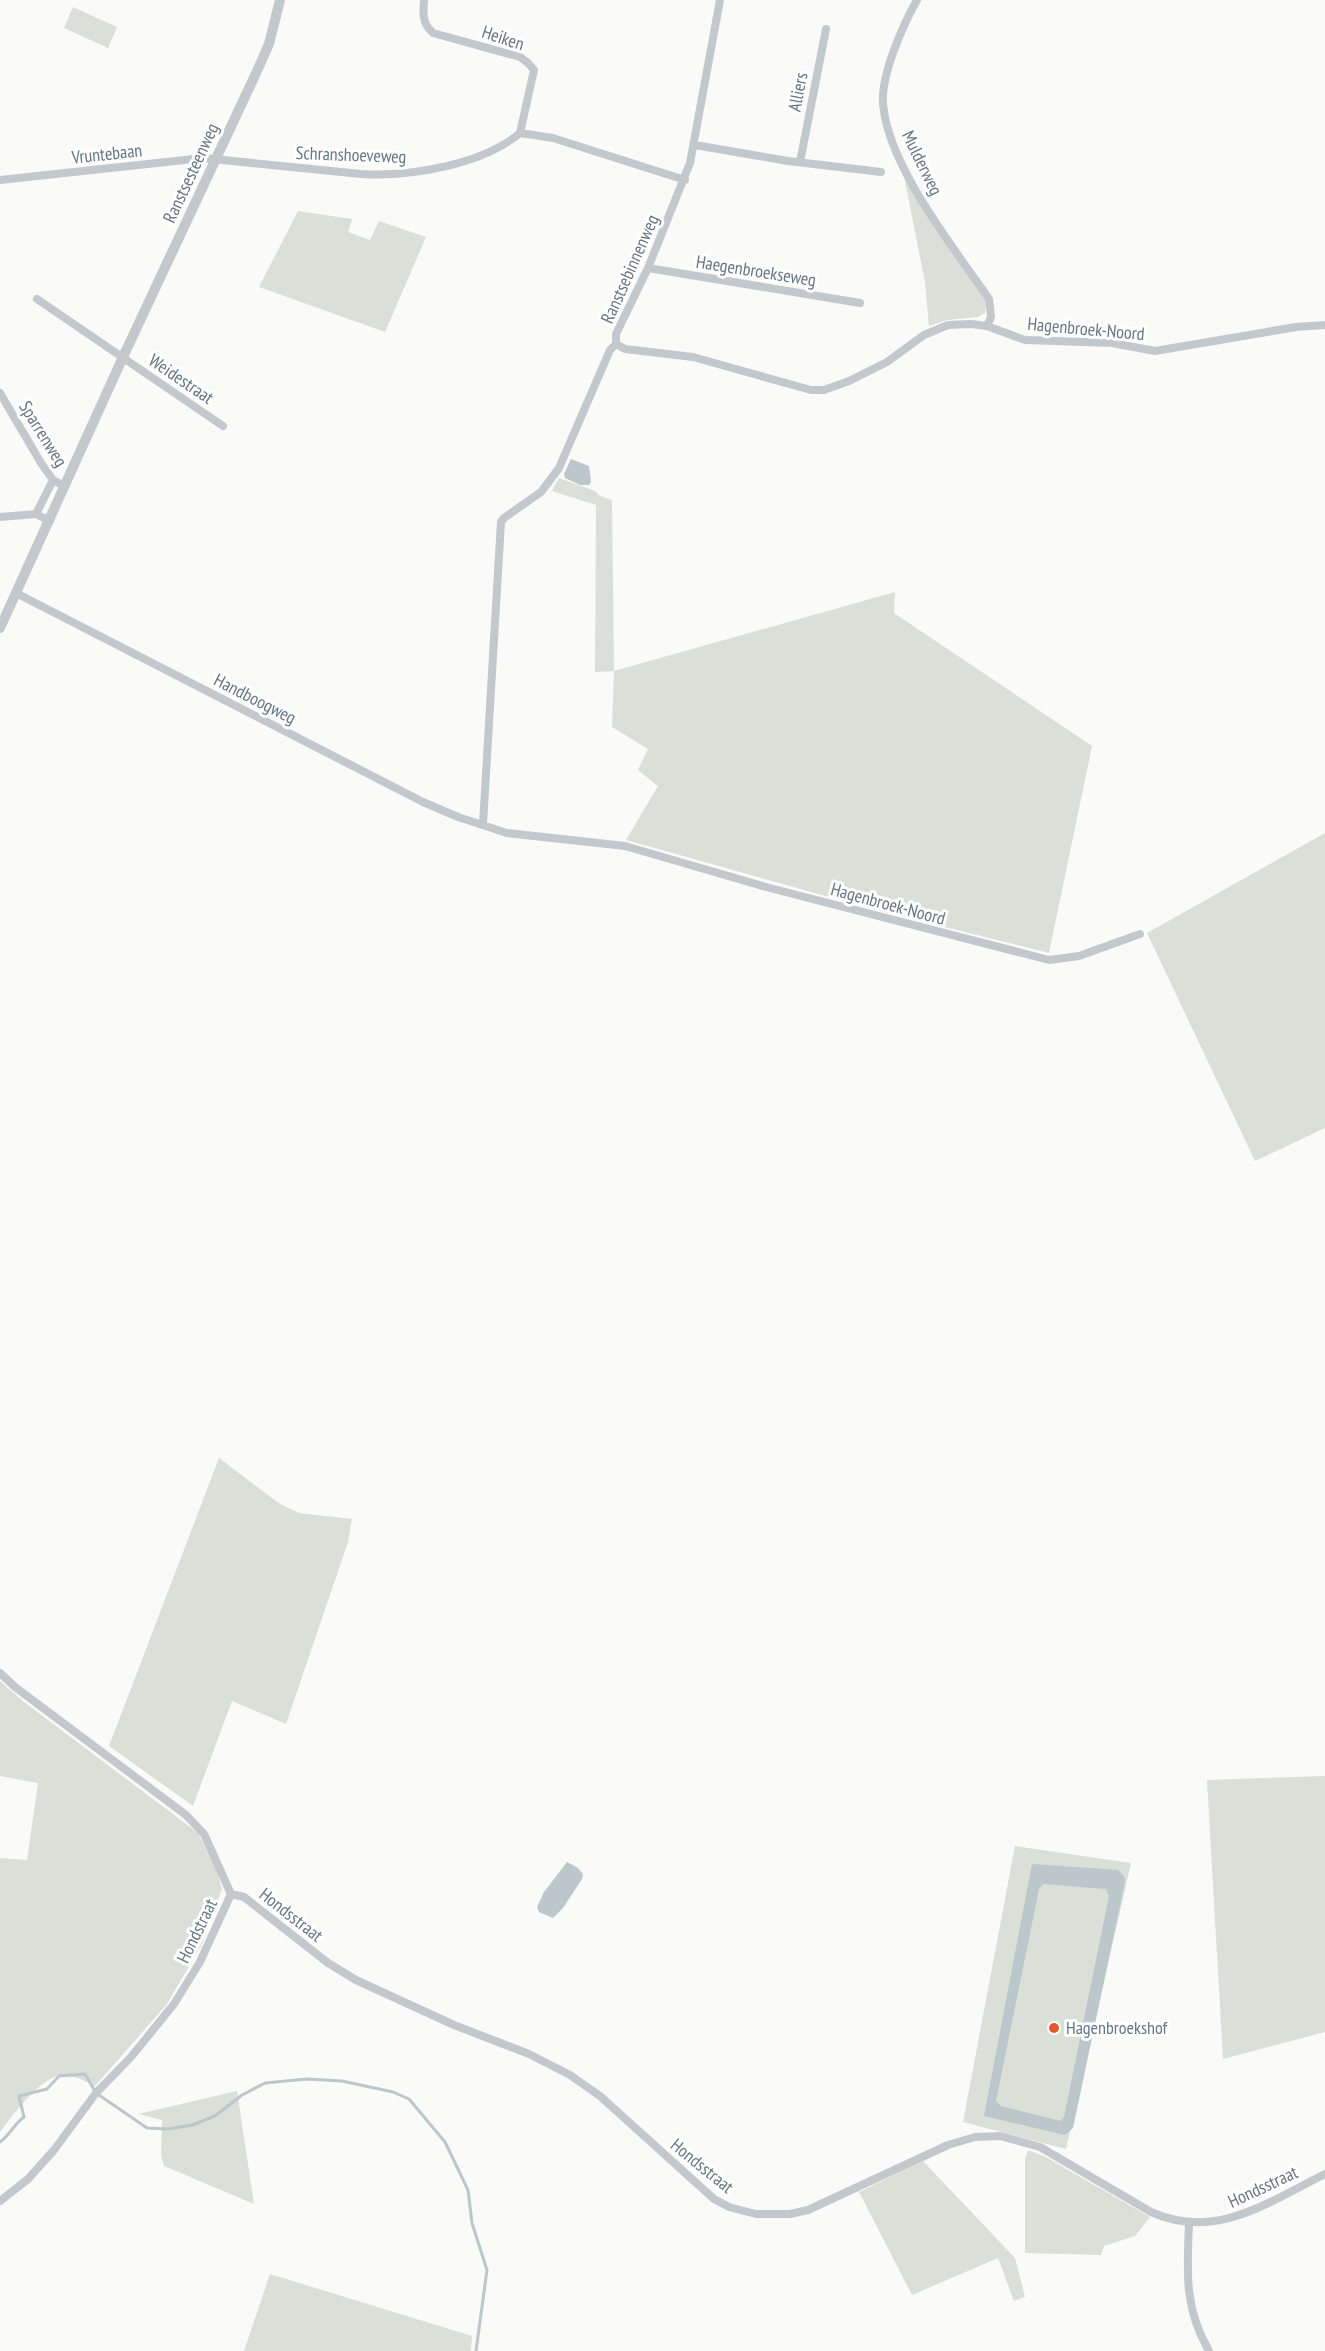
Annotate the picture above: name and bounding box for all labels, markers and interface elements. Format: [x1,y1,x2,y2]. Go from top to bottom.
street label: Heiken [479,20,527,55]
street label: Alliers [782,70,813,113]
street label: Ranstsesteenweg [157,119,224,226]
street label: Mulderweg [897,127,948,199]
street label: Vruntebaan [70,138,143,169]
street label: Schranshoeveweg [295,141,407,168]
street label: Ranstsebinnenweg [595,211,664,327]
street label: Haegenbroekseweg [694,250,818,291]
street label: Hagenbroek-Noord [1027,312,1146,345]
street label: Weidestraat [144,349,218,409]
street label: Sparrenweg [14,396,73,471]
street label: Handboogweg [210,668,300,729]
street label: Hagenbroek-Noord [828,877,948,930]
street label: Hondsstraat [255,1883,328,1947]
street label: Hondstraat [171,1895,222,1967]
place label: Hagenbroekshof [1066,2016,1168,2039]
marker: Hagenbroekshof [1047,2021,1061,2035]
street label: Hondsstraat [666,2133,739,2198]
street label: Hondsstraat [1224,2160,1301,2213]

